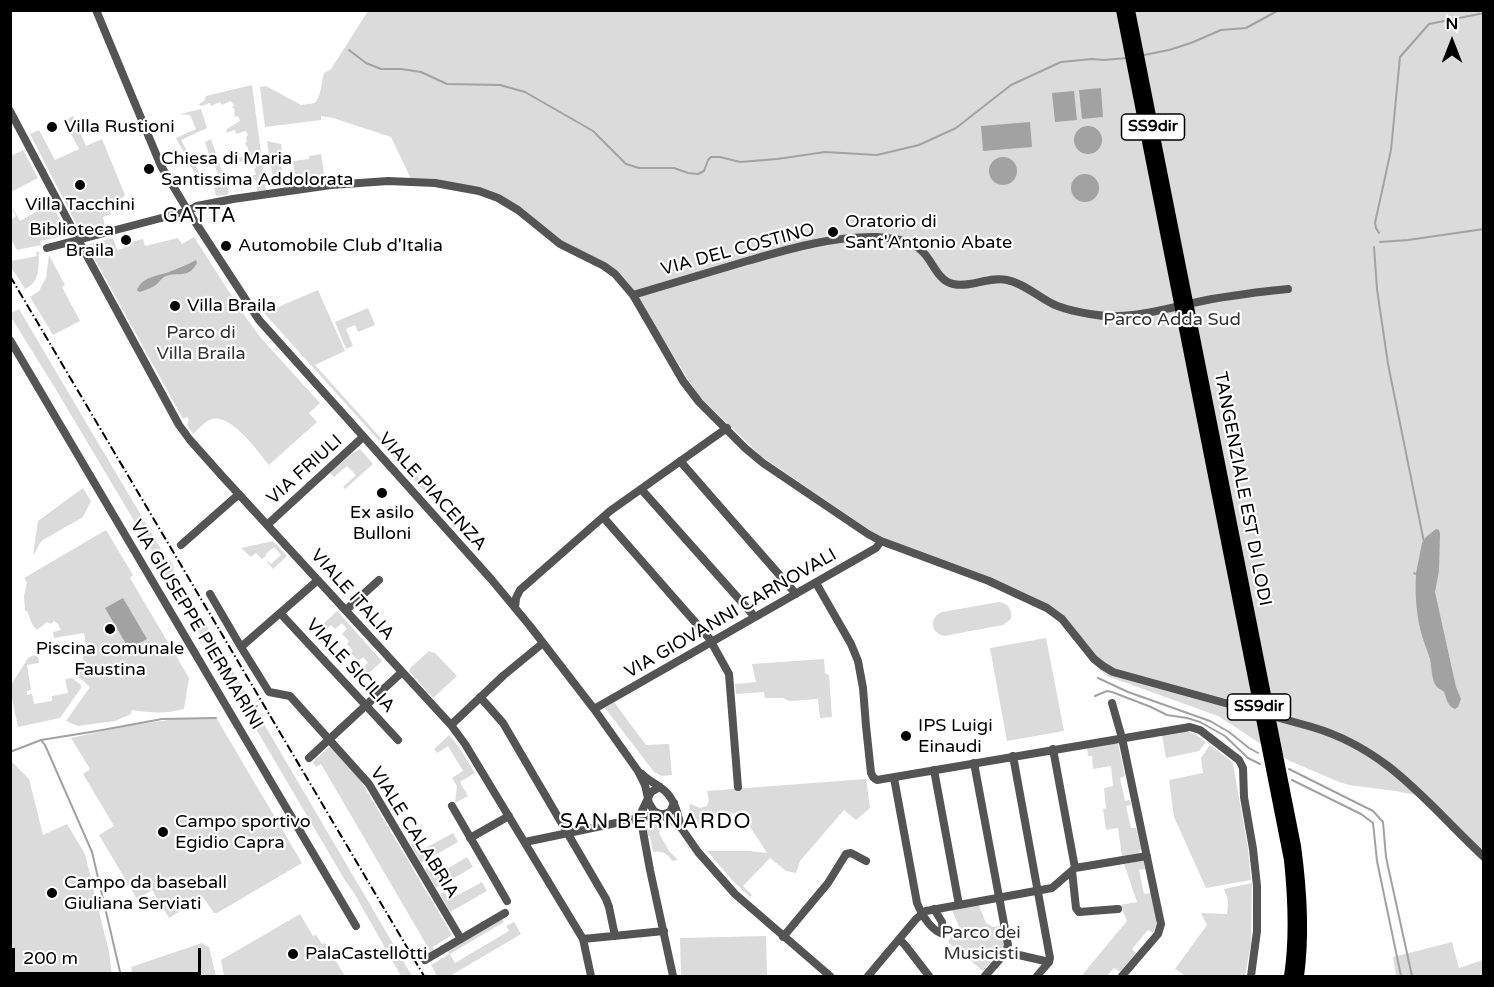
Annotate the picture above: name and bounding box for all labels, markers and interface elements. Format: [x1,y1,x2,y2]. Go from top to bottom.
north arrow [1422,12,1482,72]
text: N [1446,14,1458,34]
road number: SS9dir [1122,114,1184,140]
place label: Villa Rustioni [64,116,175,138]
marker: Villa Rustioni [45,120,59,134]
place label: Chiesa di Maria Santissima Addolorata [161,148,353,190]
marker: Chiesa di Maria Santissima Addolorata [142,162,156,176]
marker: Villa Tacchini [73,178,87,192]
place label: Villa Tacchini [25,194,135,216]
district label: GATTA [163,205,237,229]
place label: Oratorio di Sant'Antonio Abate [845,211,1012,254]
place label: Biblioteca Braila [29,219,114,262]
street label: VIA DEL COSTINO [659,219,817,281]
marker: Oratorio di Sant'Antonio Abate [826,225,840,239]
marker: Biblioteca Braila [119,233,133,247]
place label: Automobile Club d'Italia [238,235,443,257]
marker: Automobile Club d'Italia [219,239,233,253]
place label: Villa Braila [187,295,276,317]
marker: Villa Braila [168,299,182,313]
park label: Parco Adda Sud [1103,309,1241,331]
park label: Parco di Villa Braila [157,322,245,364]
street label: TANGENZIALE EST DI LODI [1209,370,1275,608]
street label: VIALE PIACENZA [373,429,491,555]
street label: VIA FRIULI [263,431,347,509]
marker: Ex asilo Bulloni [375,486,389,500]
place label: Ex asilo Bulloni [350,502,414,544]
street label: VIA GIUSEPPE PIERMARINI [125,516,267,734]
street label: VIA GIOVANNI CARNOVALI [621,544,841,684]
street label: VIALE ITALIA [306,545,398,645]
street label: VIALE SICILIA [301,615,399,717]
marker: Piscina comunale Faustina [103,622,117,636]
place label: Piscina comunale Faustina [36,638,184,680]
road number: SS9dir [1228,694,1290,720]
place label: IPS Luigi Einaudi [918,715,993,758]
marker: IPS Luigi Einaudi [899,729,913,743]
street label: VIALE CALABRIA [365,763,463,903]
district label: SAN BERNARDO [560,809,752,835]
place label: Campo sportivo Egidio Capra [175,811,311,854]
marker: Campo sportivo Egidio Capra [156,825,170,839]
place label: Campo da baseball Giuliana Serviati [64,872,227,914]
marker: Campo da baseball Giuliana Serviati [45,886,59,900]
park label: Parco dei Musicisti [941,922,1021,964]
scale bar [15,936,204,974]
place label: PalaCastellotti [305,943,427,965]
text: 200 m [23,947,78,969]
marker: PalaCastellotti [286,947,300,961]

